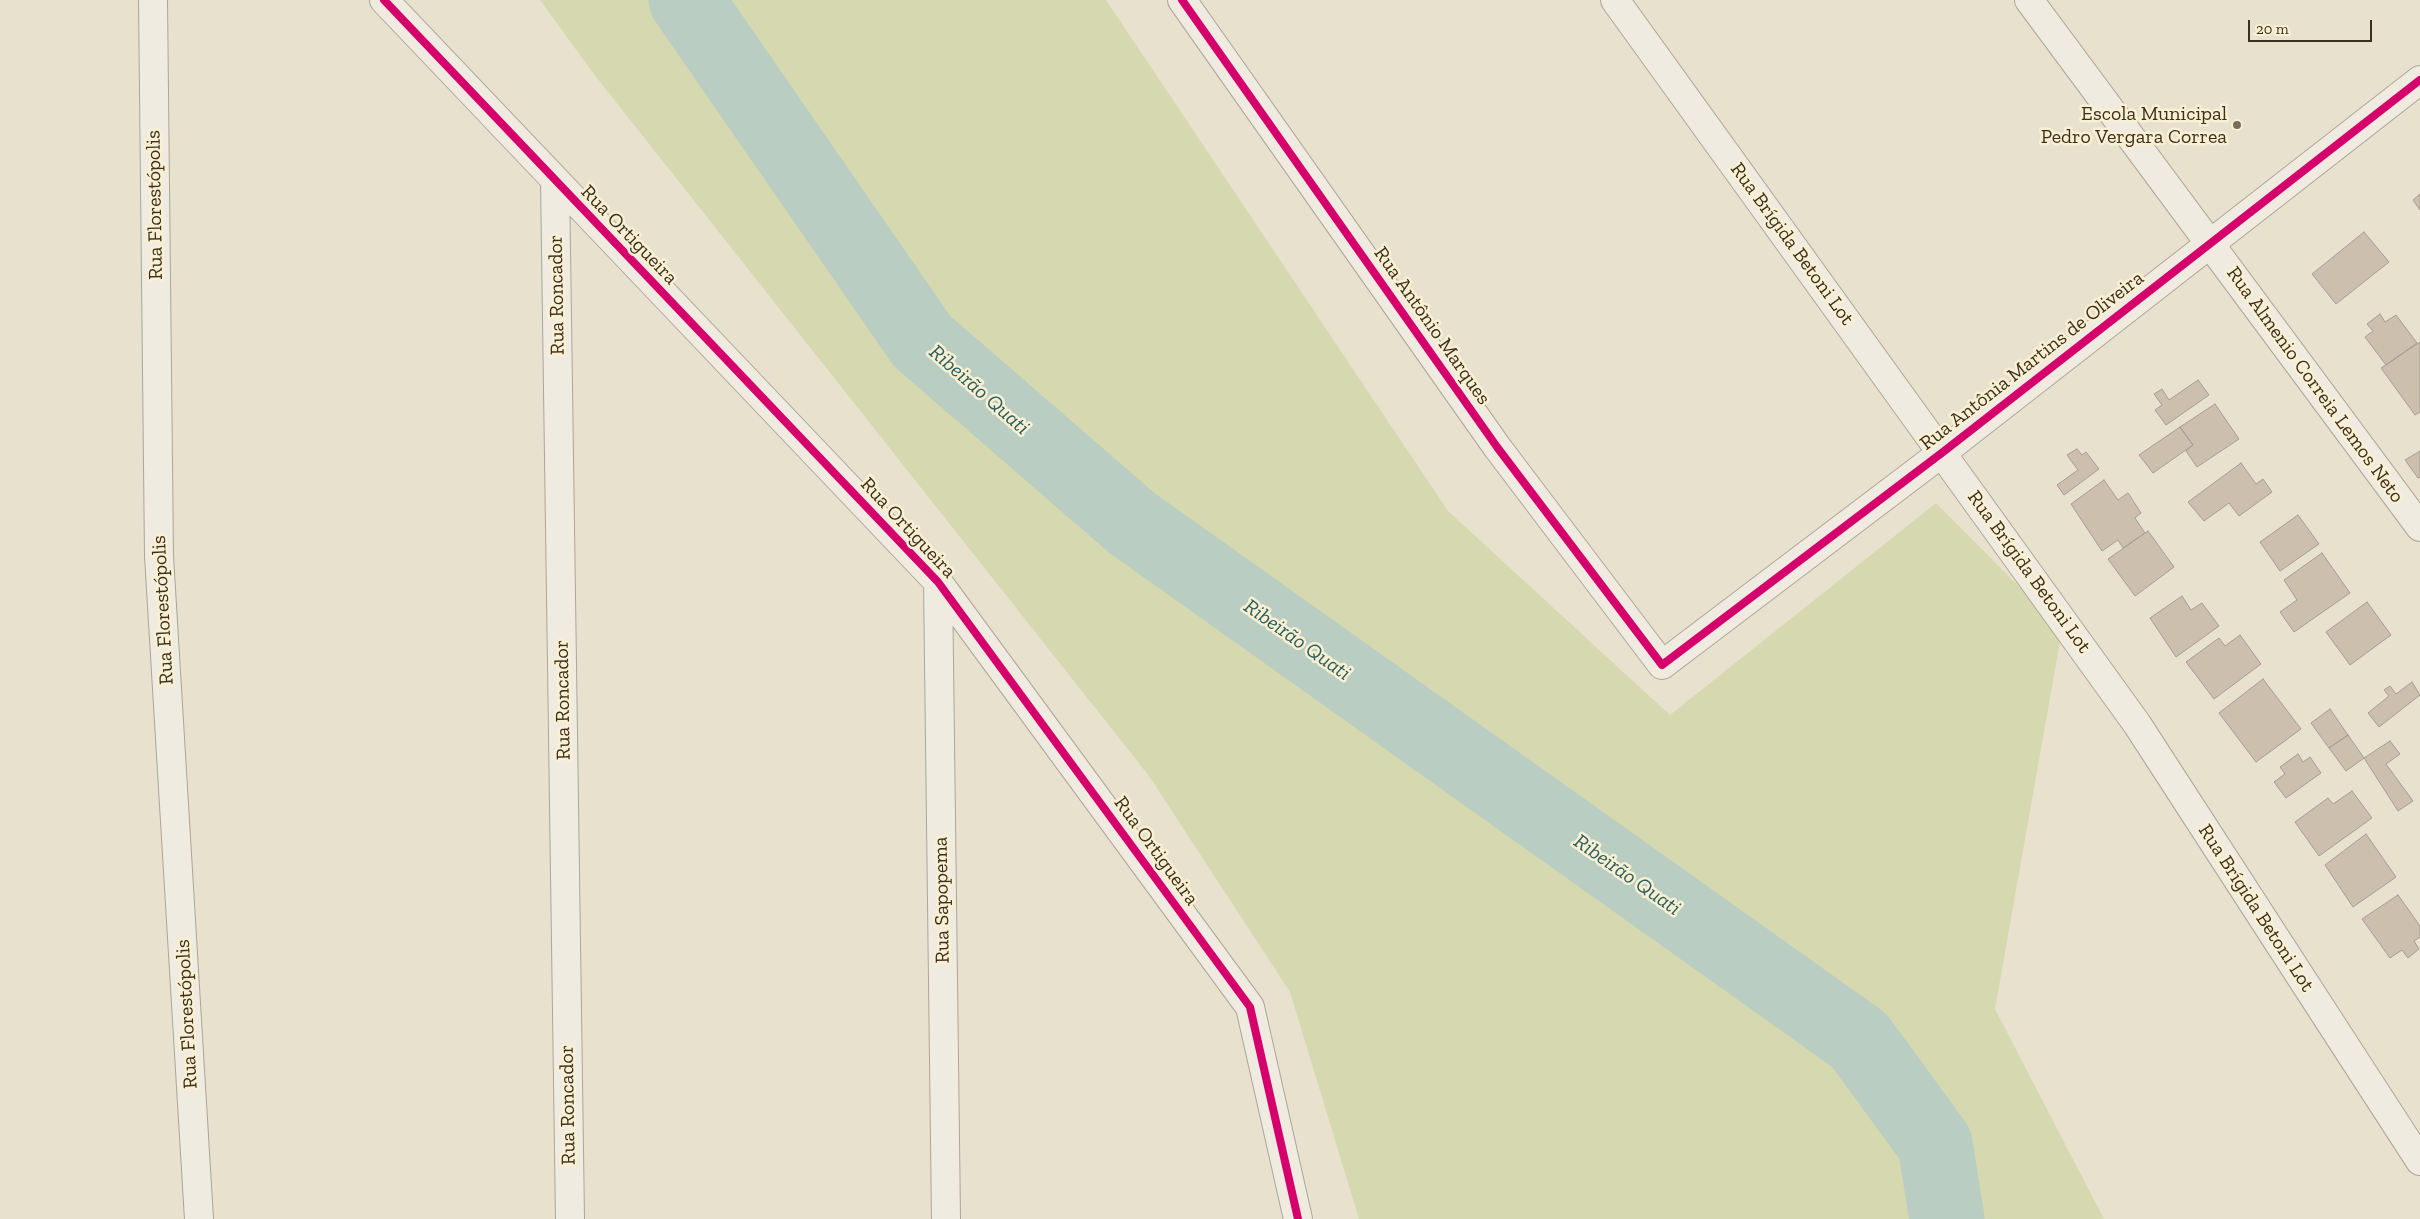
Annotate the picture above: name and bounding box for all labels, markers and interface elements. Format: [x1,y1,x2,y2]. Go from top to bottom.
scale bar [2250,10,2374,42]
text: 20 m [2256,20,2289,38]
place label: Escola Municipal Pedro Vergara Correa [2041,102,2227,149]
marker: Escola Municipal Pedro Vergara Correa [2231,119,2243,131]
street label: Rua Florestópolis [142,130,168,280]
street label: Rua Brígida Betoni Lot [1725,158,1859,330]
street label: Rua Ortigueira [576,180,682,290]
street label: Rua Roncador [544,235,570,355]
street label: Rua Antônio Marques [1368,242,1496,410]
street label: Rua Almenio Correia Lemos Neto [2221,262,2409,508]
street label: Rua Antônia Martins de Oliveira [1915,266,2149,456]
water label: Ribeirão Quati [924,340,1034,440]
street label: Rua Ortigueira [855,473,961,583]
street label: Rua Brígida Betoni Lot [1962,486,2096,658]
street label: Rua Florestópolis [147,535,179,685]
water label: Ribeirão Quati [1239,594,1355,686]
street label: Rua Roncador [550,640,576,760]
street label: Rua Ortigueira [1108,792,1204,910]
street label: Rua Brígida Betoni Lot [2193,820,2319,996]
water label: Ribeirão Quati [1569,829,1685,921]
street label: Rua Sapopema [929,836,955,964]
street label: Rua Florestópolis [171,939,203,1089]
street label: Rua Roncador [555,1045,581,1165]

